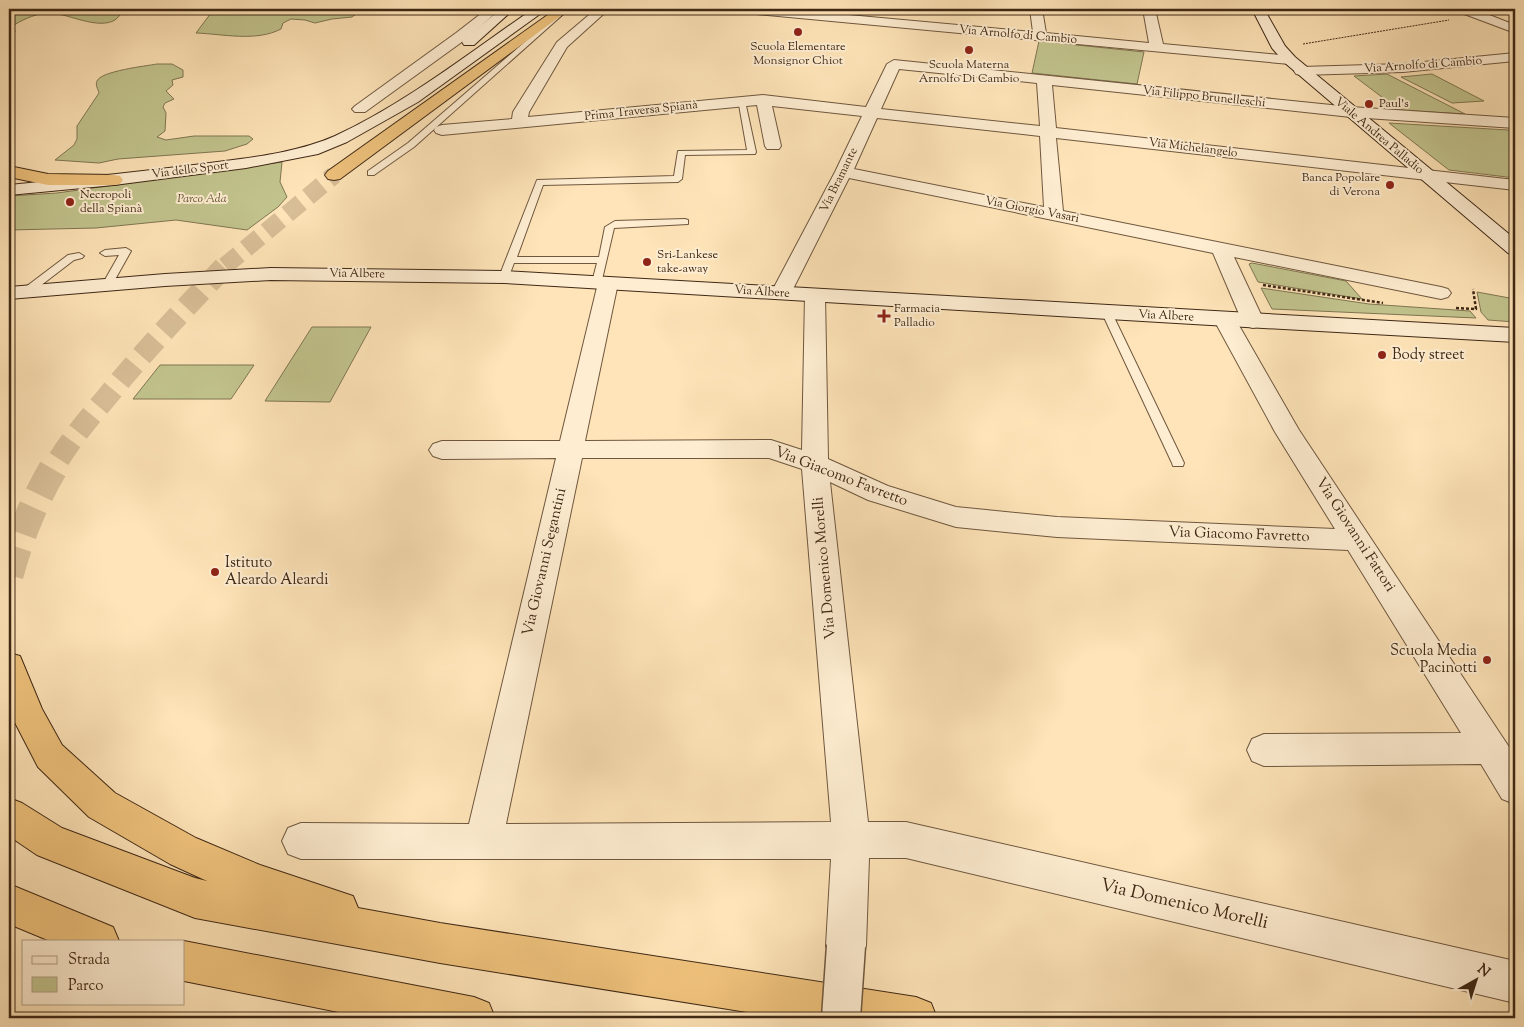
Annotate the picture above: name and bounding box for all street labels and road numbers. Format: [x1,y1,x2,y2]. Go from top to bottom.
street label: Via Arnolfo di Cambio [958,21,1078,49]
street label: Via Arnolfo di Cambio [1363,52,1483,78]
street label: Via Filippo Brunelleschi [1142,82,1267,112]
street label: Viale Andrea Palladio [1330,93,1428,179]
street label: Prima Traversa Spianà [583,96,699,126]
street label: Via Michelangelo [1147,134,1239,162]
street label: Via Bramante [816,144,863,215]
street label: Via dello Sport [151,156,229,184]
street label: Via Giorgio Vasari [983,192,1081,228]
street label: Via Albere [329,265,386,283]
street label: Via Albere [733,281,791,303]
street label: Via Albere [1138,306,1195,326]
street label: Via Giacomo Favretto [771,442,911,512]
street label: Via Giovanni Fattori [1310,474,1400,596]
street label: Via Giovanni Segantini [518,486,572,638]
street label: Via Domenico Morelli [808,496,842,640]
street label: Via Giacomo Favretto [1168,522,1310,548]
street label: Via Domenico Morelli [1097,873,1271,937]

